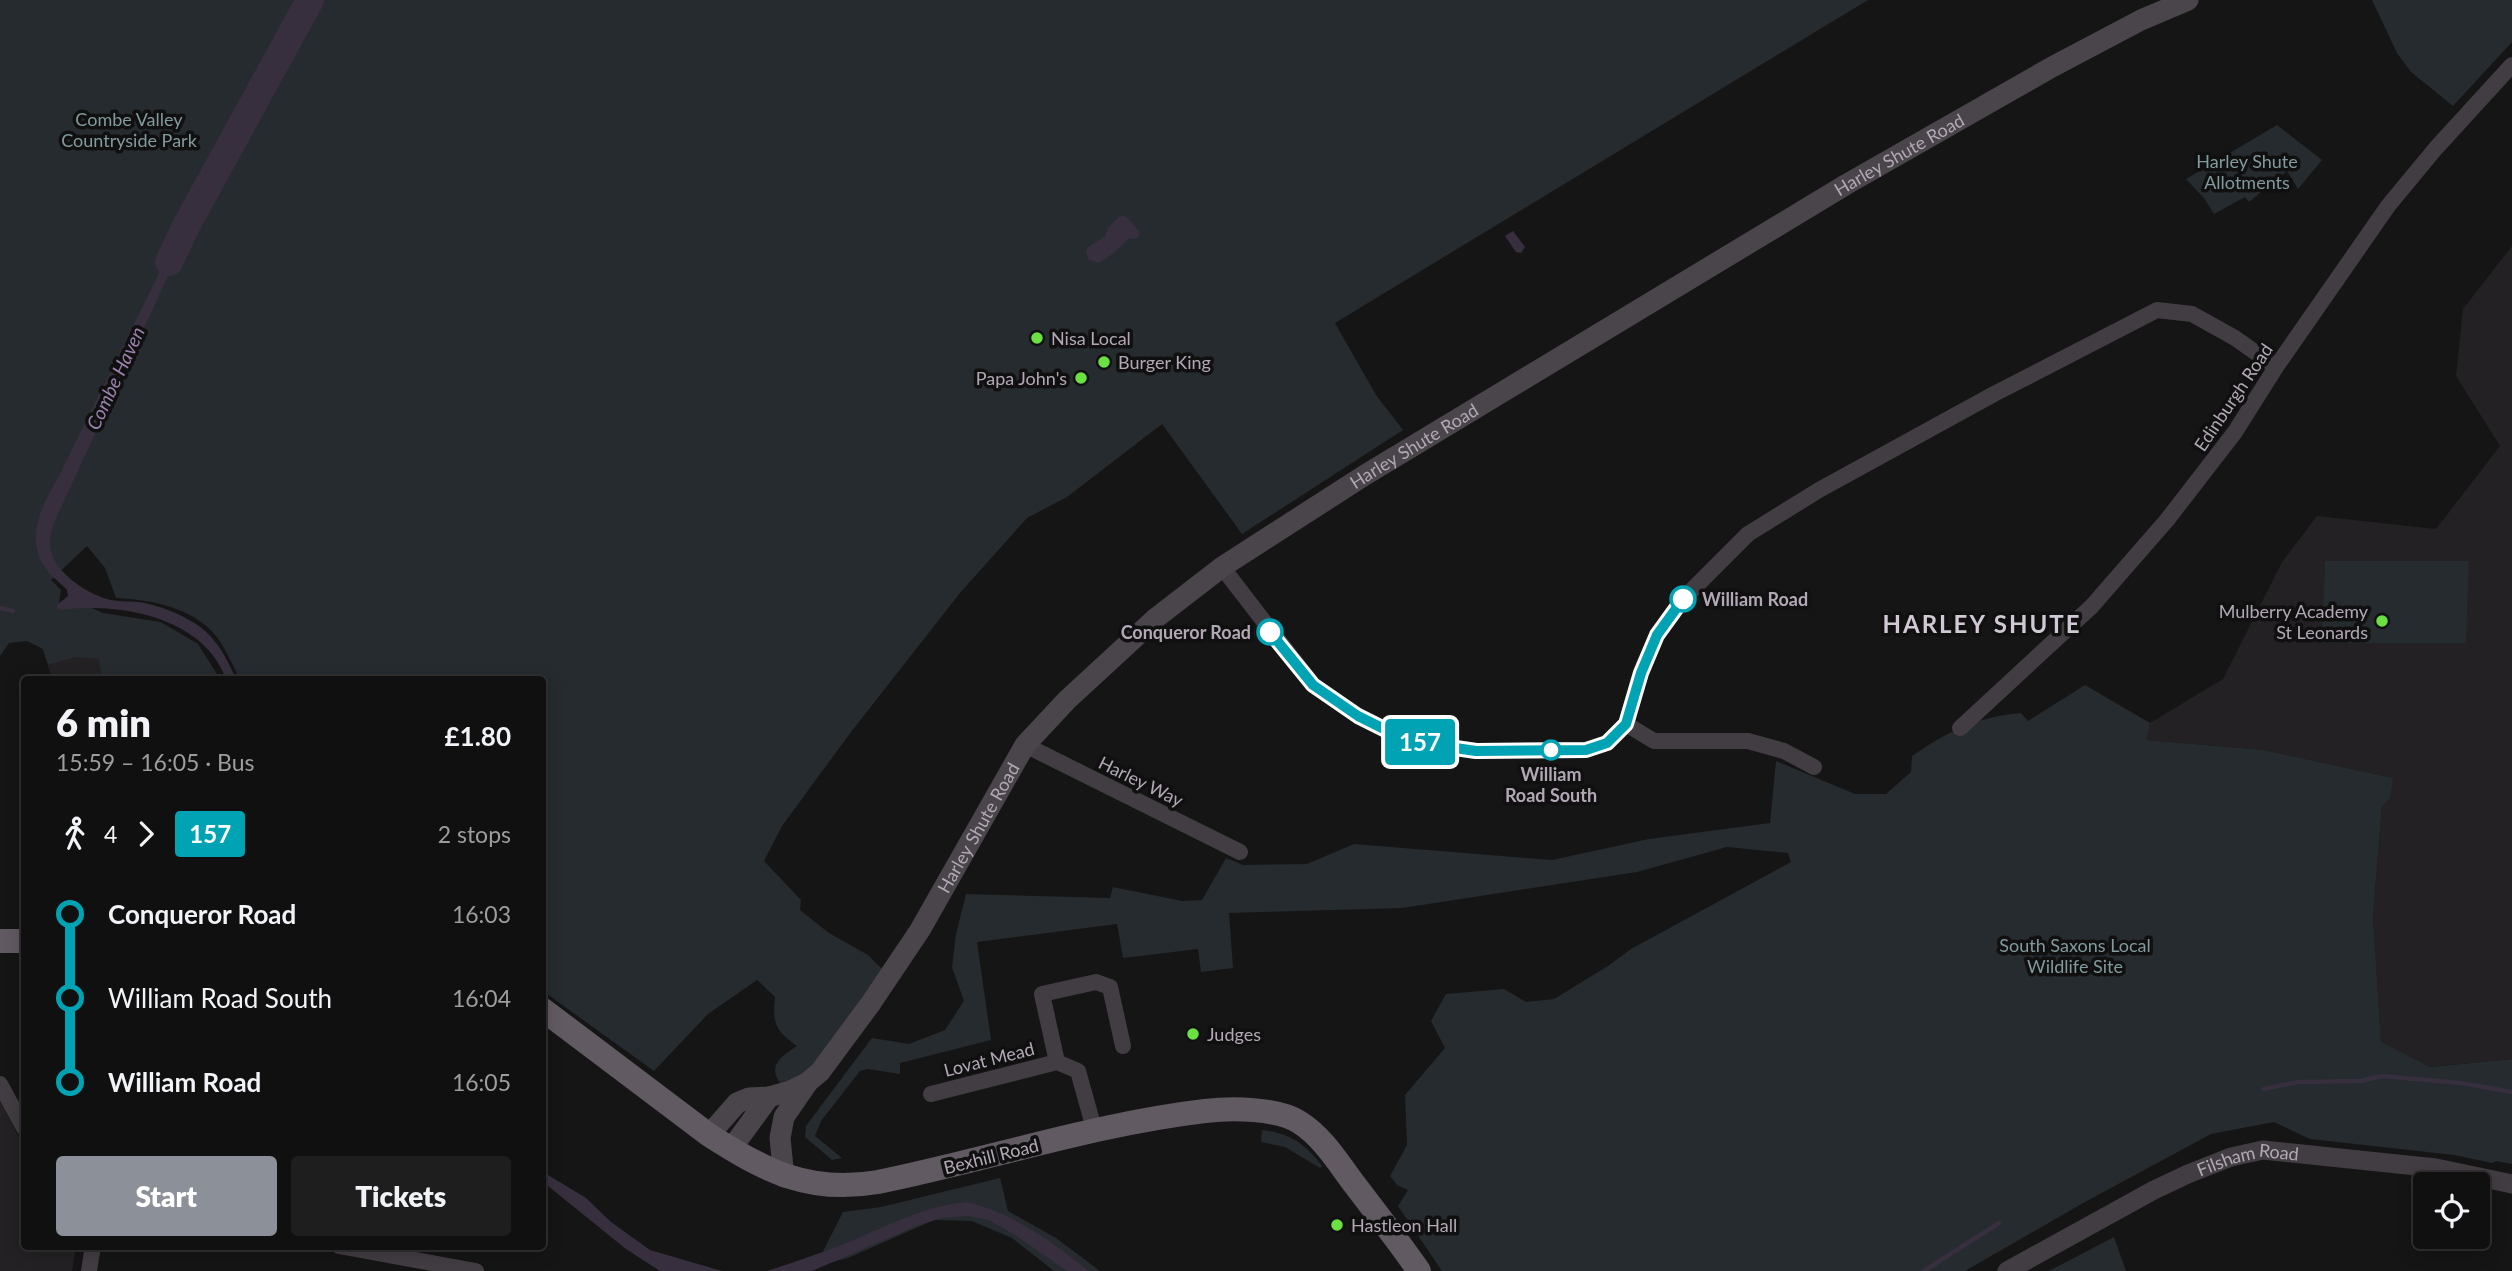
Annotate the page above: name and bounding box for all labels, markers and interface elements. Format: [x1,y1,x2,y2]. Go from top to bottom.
park label: Combe Valley Countryside Park [61,108,198,151]
street label: Harley Shute Road [1830,109,1968,200]
park label: Harley Shute Allotments [2196,150,2298,193]
water label: Combe Haven [81,323,149,433]
place label: Nisa Local [1051,327,1131,349]
marker: Nisa Local [1029,330,1045,346]
street label: Edinburgh Road [2189,339,2277,455]
place label: Burger King [1118,351,1211,373]
marker: Burger King [1096,354,1112,370]
place label: Papa John's [976,367,1067,389]
marker: Papa John's [1073,370,1089,386]
street label: Harley Shute Road [1345,398,1482,493]
marker: William Road [1670,586,1696,612]
place label: William Road [1702,588,1808,610]
place label: Mulberry Academy St Leonards [2219,600,2369,643]
district label: HARLEY SHUTE [1883,609,2081,638]
marker: Mulberry Academy St Leonards [2374,613,2390,629]
marker: Conqueror Road [1257,619,1283,645]
place label: Conqueror Road [1121,621,1251,643]
text: 6 min [56,699,151,745]
line badge: 157 [1380,719,1460,765]
text: £1.80 [445,720,511,752]
text: 157 [1399,727,1441,756]
marker: William Road South [1541,740,1561,760]
text: 15:59 – 16:05 · Bus [56,748,255,776]
street label: Harley Way [1095,751,1188,811]
street label: Harley Shute Road [932,759,1024,897]
place label: William Road South [1505,763,1597,806]
icon: walk [56,815,94,853]
icon: forward [127,815,165,853]
text: 157 [189,819,231,848]
text: 4 [104,820,117,848]
text: 2 stops [438,820,511,848]
text: Conqueror Road [108,898,296,930]
text: 16:03 [452,900,511,928]
park label: South Saxons Local Wildlife Site [1999,934,2151,977]
text: William Road South [108,982,332,1014]
text: 16:04 [452,984,511,1012]
place label: Judges [1207,1023,1261,1045]
marker: Judges [1185,1026,1201,1042]
street label: Lovat Mead [941,1037,1037,1081]
text: William Road [108,1066,261,1098]
text: 16:05 [452,1068,511,1096]
street label: Bexhill Road [941,1134,1041,1178]
street label: Filsham Road [2193,1139,2300,1181]
button: Start [56,1156,277,1236]
button: Tickets [291,1156,511,1236]
map controls [2413,1172,2490,1249]
button: locate [2413,1172,2490,1249]
place label: Hastleon Hall [1351,1214,1457,1236]
marker: Hastleon Hall [1329,1217,1345,1233]

